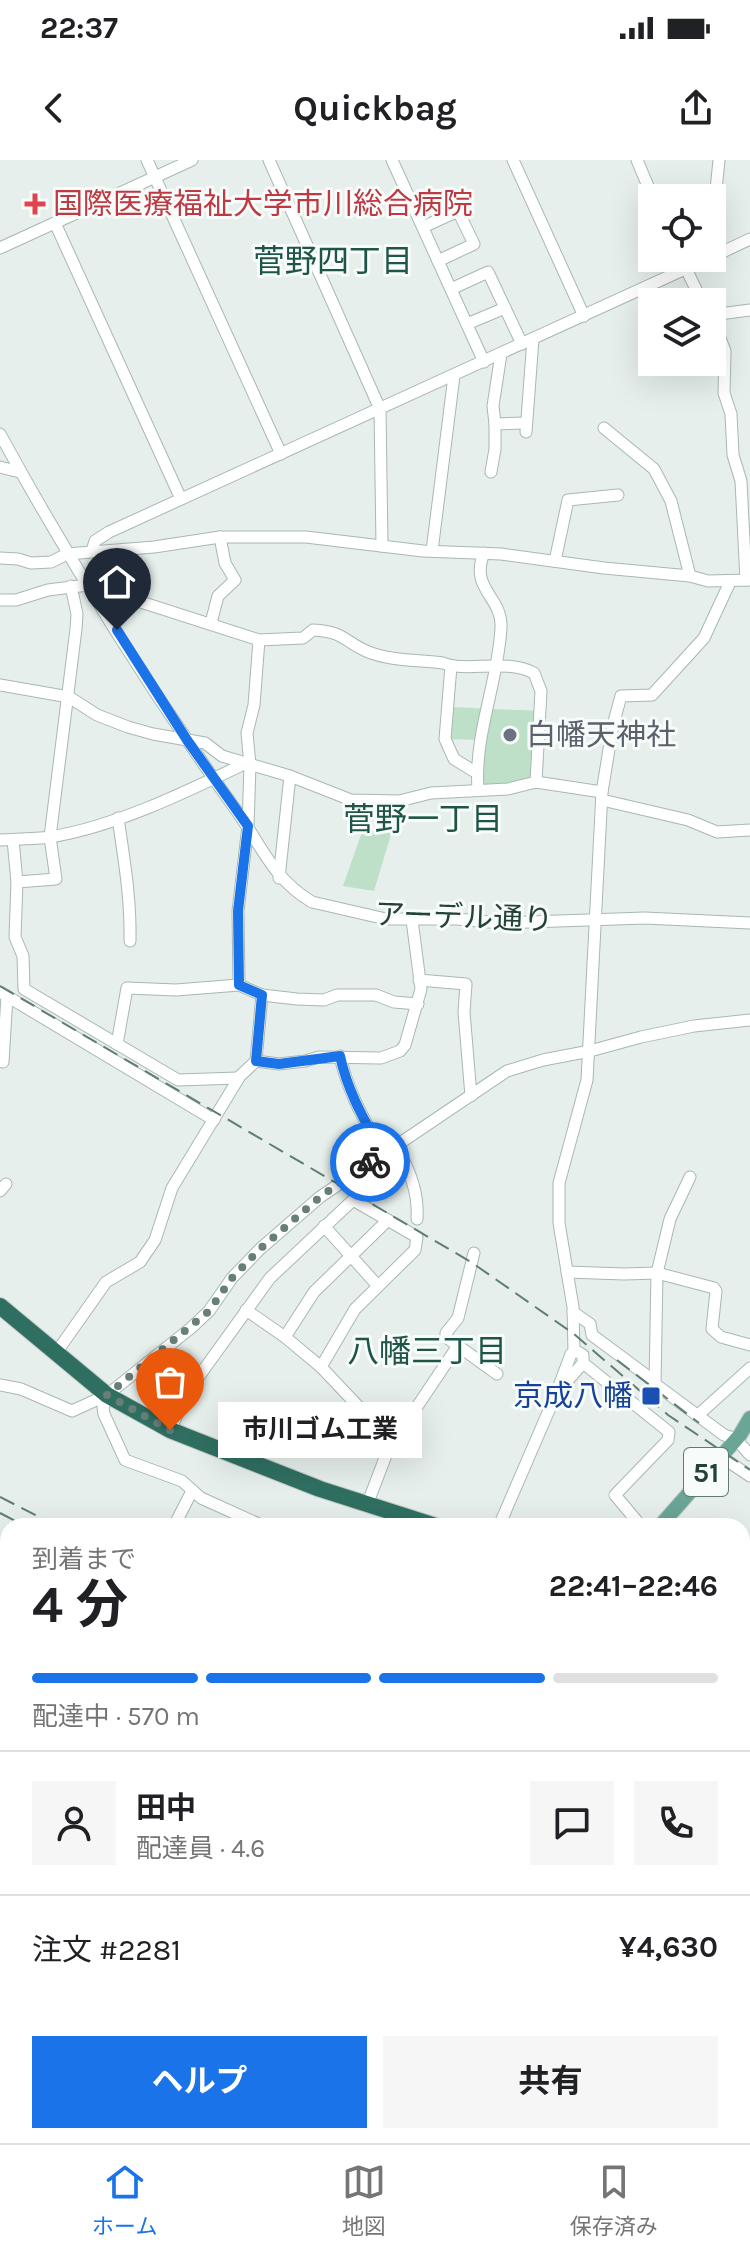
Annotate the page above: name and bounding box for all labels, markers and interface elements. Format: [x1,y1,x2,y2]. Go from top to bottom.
text: 22:37 [40,10,118,46]
icon: back [32,86,76,130]
icon: share [674,86,718,130]
text: Quickbag [293,87,457,129]
map controls [638,184,726,376]
button: locate [638,184,726,272]
place label: 国際医療福祉大学市川総合病院 [53,186,473,222]
marker: 国際医療福祉大学市川総合病院 [24,193,46,215]
district label: 菅野四丁目 [253,243,413,280]
button: layers [638,288,726,376]
pin [83,548,151,630]
icon: home [95,560,139,604]
place label: 白幡天神社 [526,717,676,753]
marker: 白幡天神社 [501,726,519,744]
district label: 菅野一丁目 [343,801,503,838]
street label: アーデル通り [374,896,554,938]
courier [330,1122,410,1202]
icon: bike [348,1140,392,1184]
district label: 八幡三丁目 [347,1333,507,1370]
pin [136,1348,204,1430]
icon: bag [148,1360,192,1404]
place label: 京成八幡 [513,1378,633,1414]
marker: 京成八幡 [640,1385,662,1407]
callout: 市川ゴム工業 [218,1402,422,1458]
text: 市川ゴム工業 [242,1414,398,1445]
road number: 51 [684,1448,728,1496]
text: 到着まで [32,1544,136,1575]
text: 22:41–22:46 [549,1568,718,1604]
text: 4 分 [32,1574,128,1635]
text: 配達中 · 570 m [32,1701,200,1732]
button: person [32,1781,116,1865]
button: chat [530,1781,614,1865]
button: phone [634,1781,718,1865]
text: 田中 [136,1790,196,1826]
text: 配達員 · 4.6 [136,1833,265,1864]
text: ¥4,630 [619,1929,718,1965]
text: 注文 #2281 [32,1932,181,1968]
button: ヘルプ [32,2036,367,2128]
button: 共有 [383,2036,718,2128]
tab: ホーム [92,2160,157,2240]
tab: 地図 [342,2160,386,2240]
tab: 保存済み [570,2160,658,2240]

